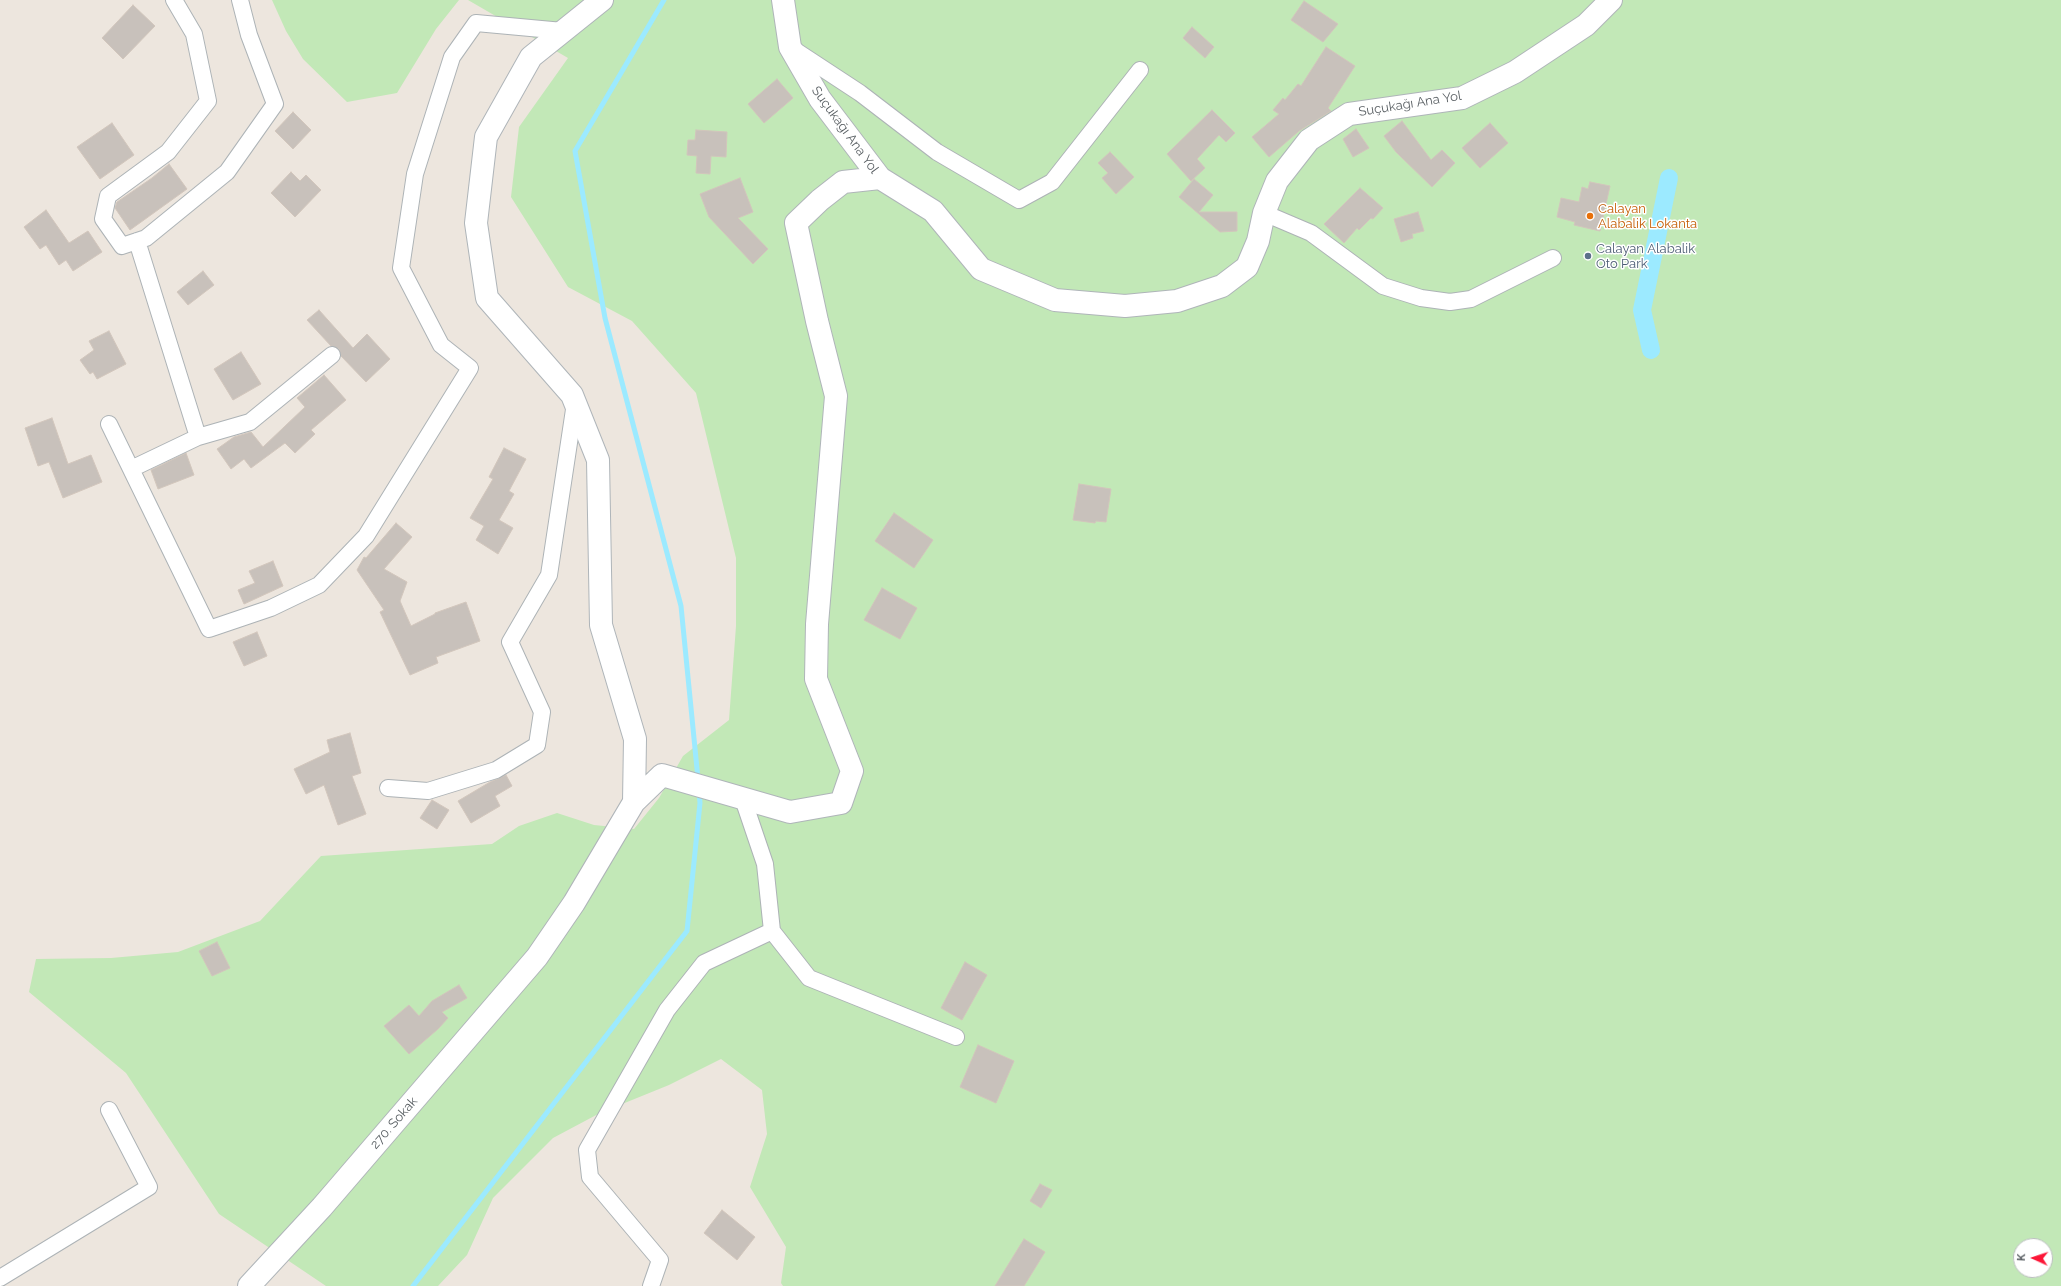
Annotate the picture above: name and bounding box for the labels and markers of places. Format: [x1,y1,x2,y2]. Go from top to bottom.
place label: Calayan Alabalik Lokanta [1598,201,1697,232]
marker: Calayan Alabalik Lokanta [1585,211,1595,221]
place label: Calayan Alabalik Oto Park [1596,241,1695,272]
marker: Calayan Alabalik Oto Park [1583,251,1593,261]

